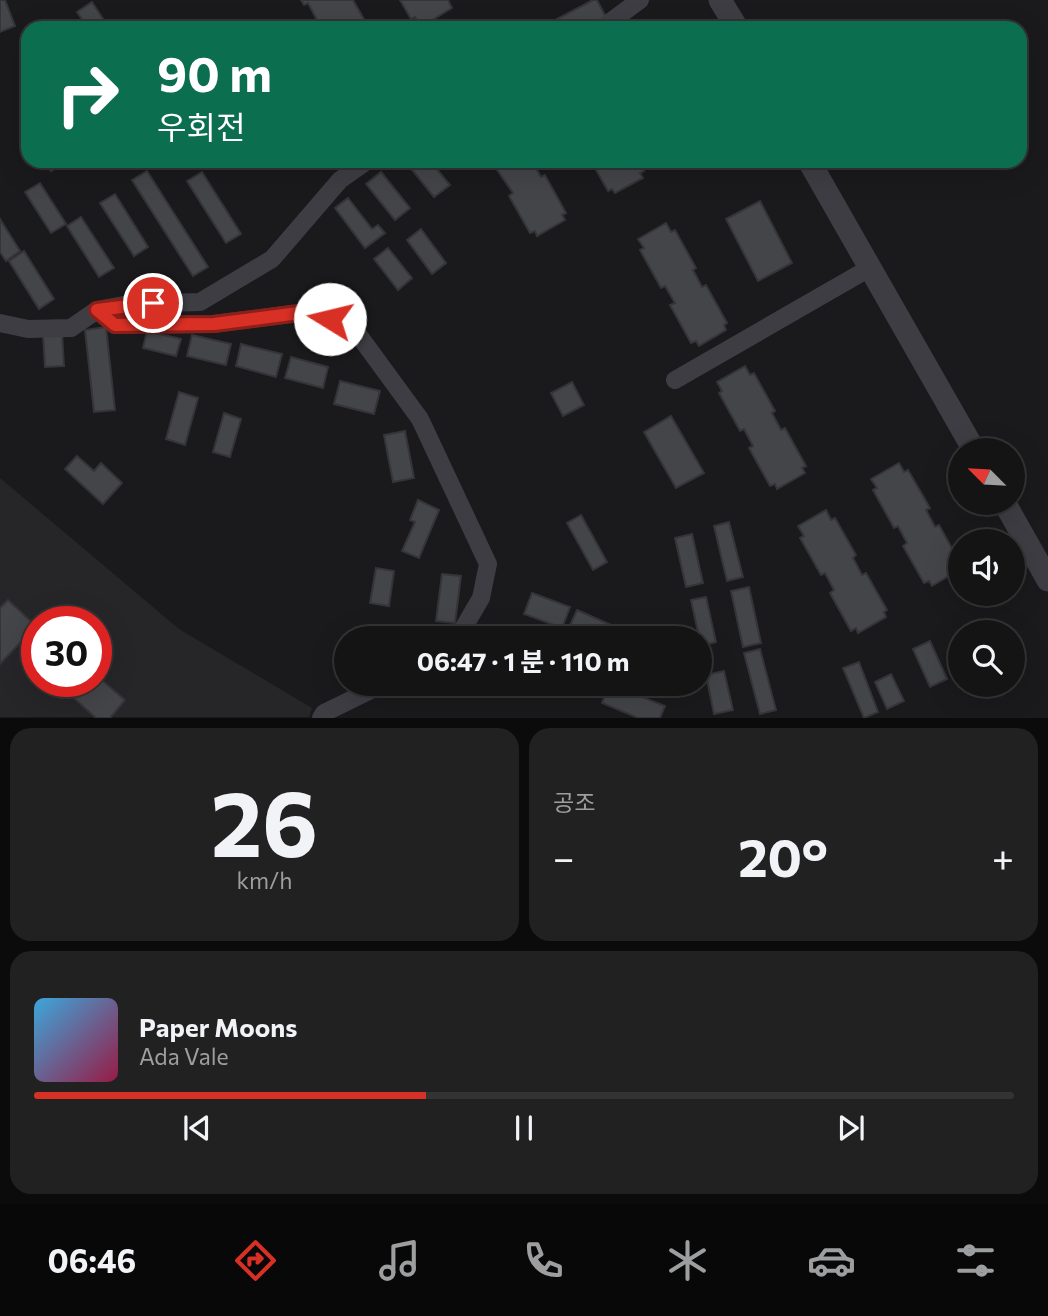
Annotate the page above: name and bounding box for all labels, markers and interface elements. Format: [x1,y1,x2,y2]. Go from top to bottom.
text: 90 m [157,42,272,102]
icon: right [42,49,133,140]
text: 우회전 [157,106,245,146]
pin [123,273,183,333]
position arrow [293,282,367,356]
icon: arrive [134,284,172,322]
north arrow [948,438,1026,514]
map controls [948,438,1025,697]
button: sound [948,529,1025,606]
speed limit sign: 30 [21,606,112,697]
button: search [948,620,1025,697]
text: 06:47 · 1 분 · 110 m [417,645,629,676]
text: 26 [211,764,318,876]
text: 공조 [553,788,595,816]
text: 20° [738,824,828,888]
text: − [553,833,575,880]
text: + [992,833,1014,880]
text: km/h [237,866,292,894]
text: Paper Moons [139,1011,297,1042]
text: Ada Vale [139,1042,229,1070]
icon: previous [178,1109,216,1147]
icon: pause [505,1109,543,1147]
icon: next [832,1109,870,1147]
icon: directions [231,1236,280,1285]
icon: music [375,1236,424,1285]
icon: phone [519,1236,568,1285]
icon: climate [663,1236,712,1285]
icon: car [807,1236,856,1285]
icon: filters [951,1236,1000,1285]
text: 06:46 [48,1240,136,1280]

